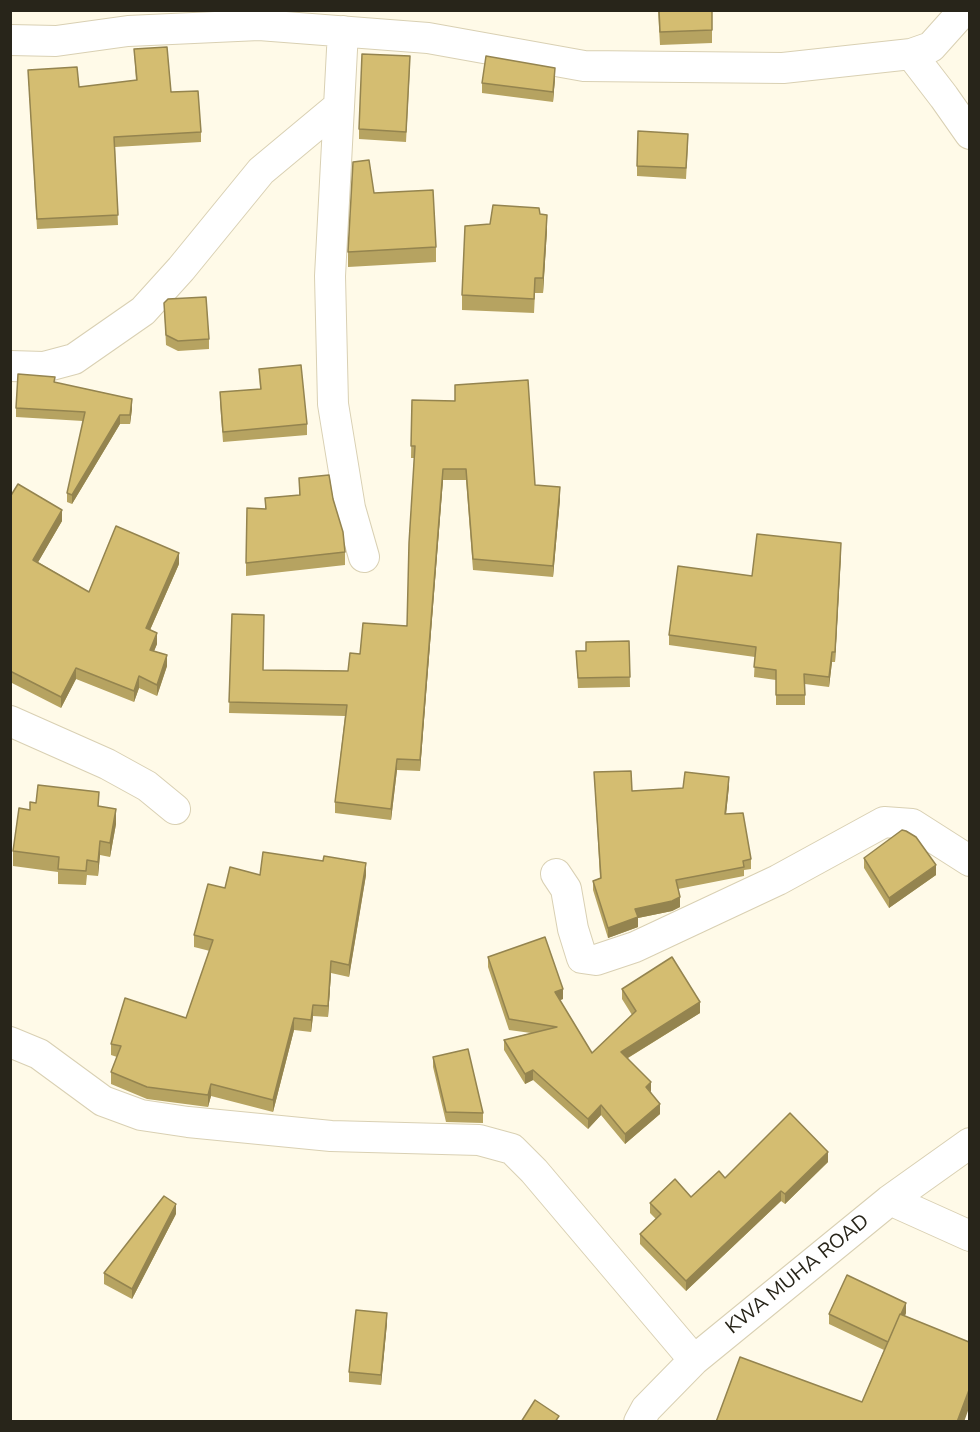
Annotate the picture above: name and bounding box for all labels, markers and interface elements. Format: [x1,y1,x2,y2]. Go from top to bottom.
street label: KWA MUHA ROAD [722,1210,874,1340]

